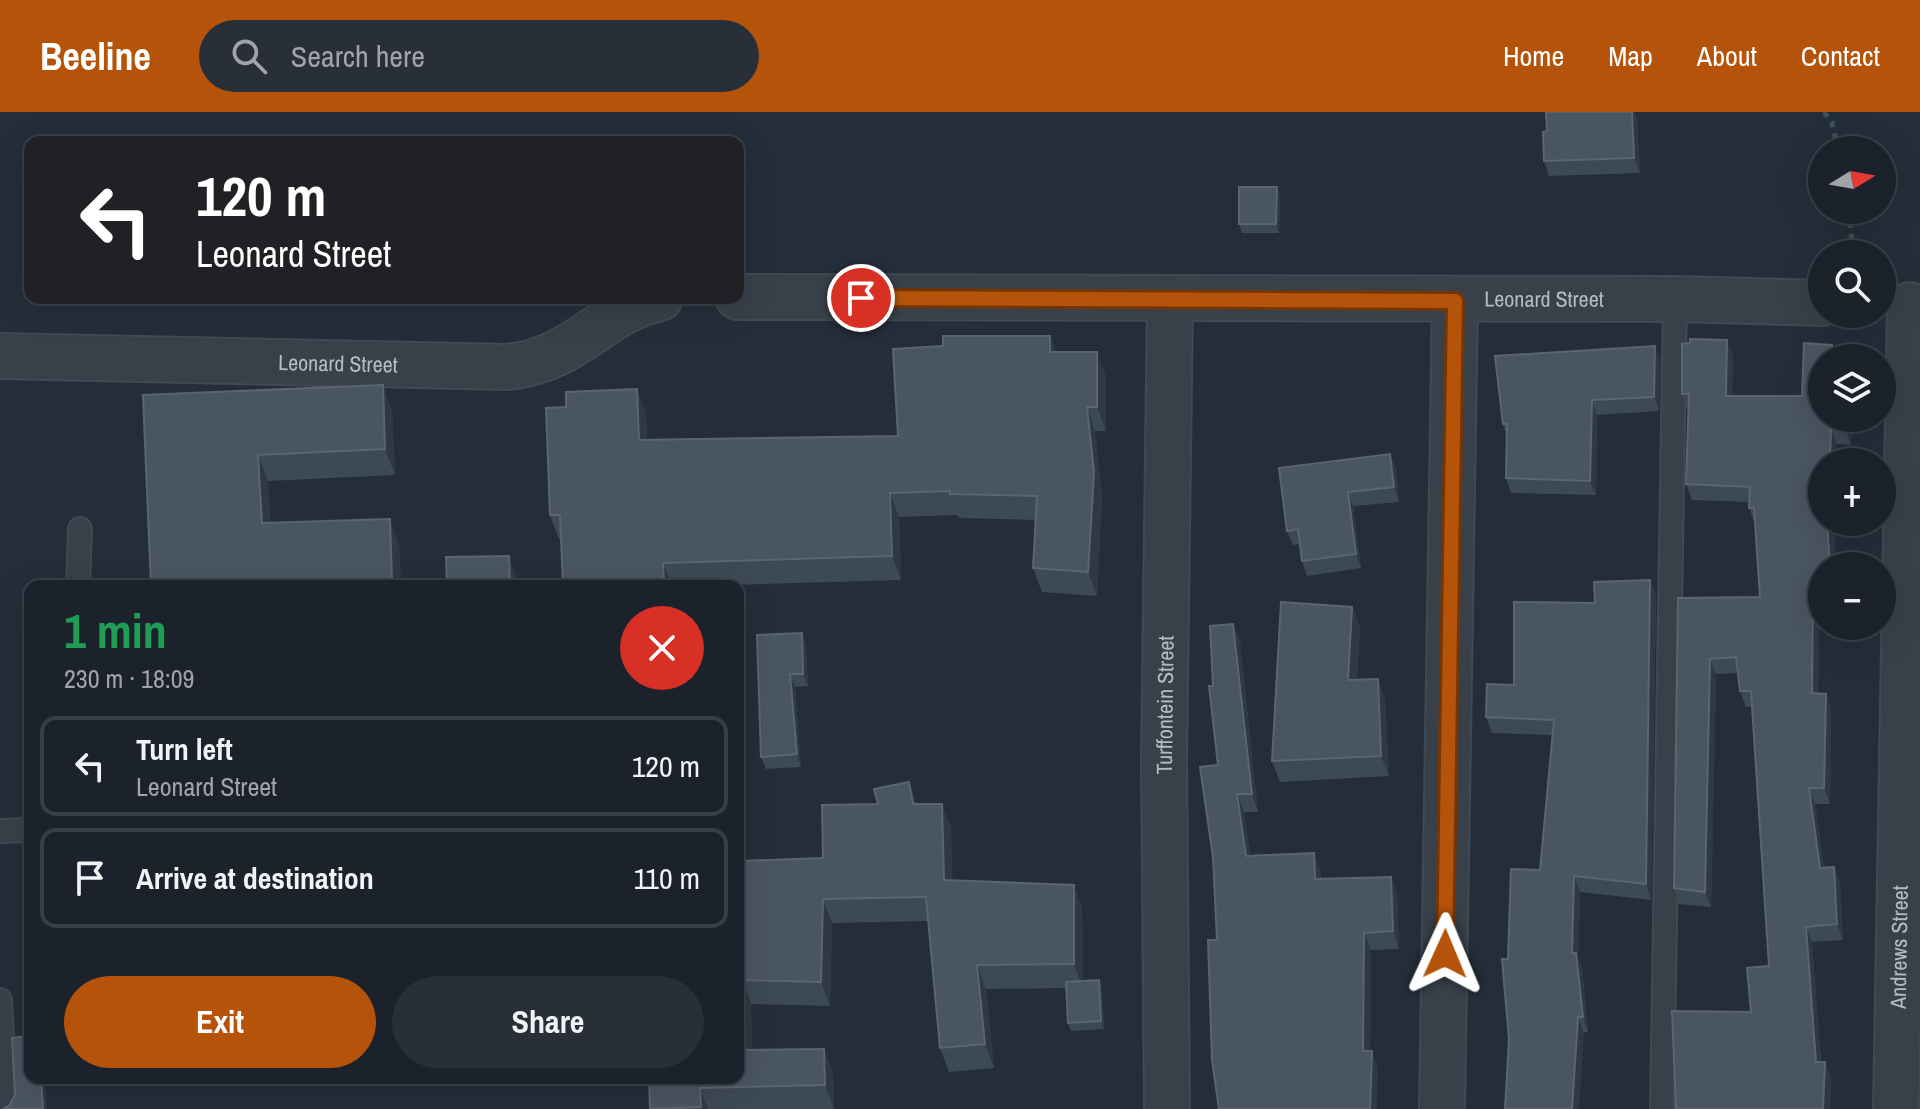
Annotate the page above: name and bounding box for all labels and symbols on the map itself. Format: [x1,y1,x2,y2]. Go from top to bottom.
north arrow [1808,136,1896,224]
pin [827,264,895,332]
street label: Leonard Street [1484,284,1604,314]
street label: Leonard Street [278,347,398,380]
street label: Turffontein Street [1149,635,1181,775]
street label: Andrews Street [1883,885,1915,1010]
position arrow [1403,912,1487,996]

